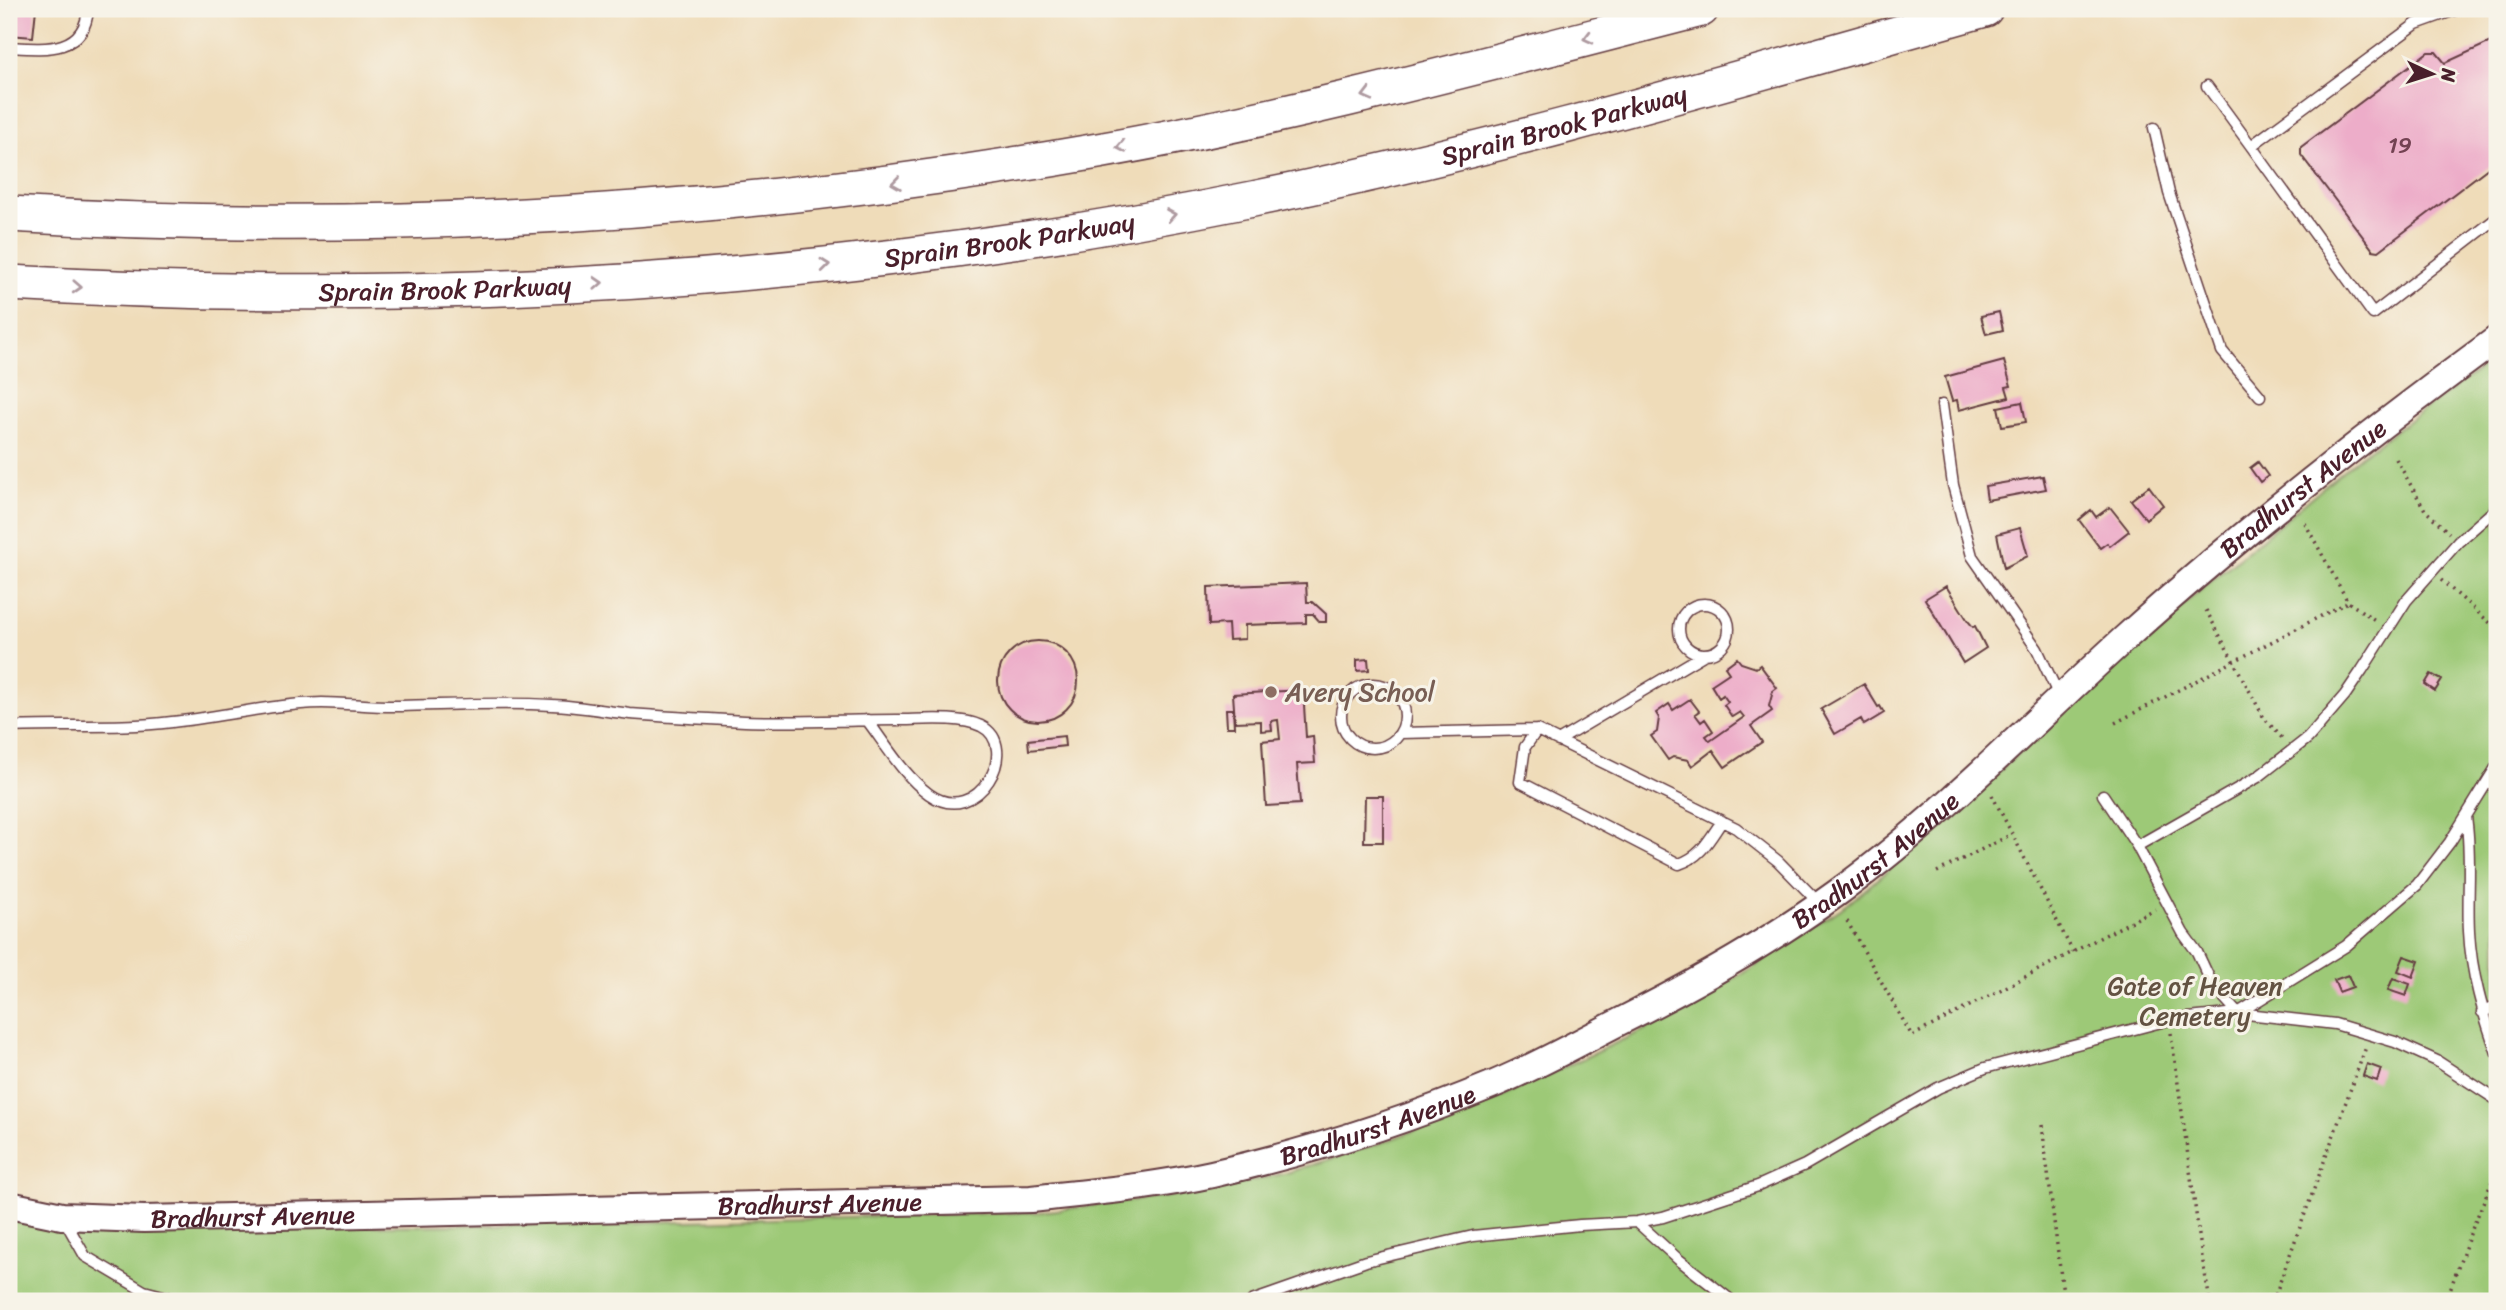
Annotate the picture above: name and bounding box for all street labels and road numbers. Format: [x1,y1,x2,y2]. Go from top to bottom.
street label: Sprain Brook Parkway [1436,71,1693,179]
street label: Sprain Brook Parkway [881,199,1139,281]
street label: Sprain Brook Parkway [318,262,573,315]
street label: Bradhurst Avenue [2208,406,2397,570]
street label: Bradhurst Avenue [1782,779,1971,942]
street label: Bradhurst Avenue [1274,1071,1483,1179]
street label: Bradhurst Avenue [717,1178,923,1229]
street label: Bradhurst Avenue [150,1191,356,1242]

